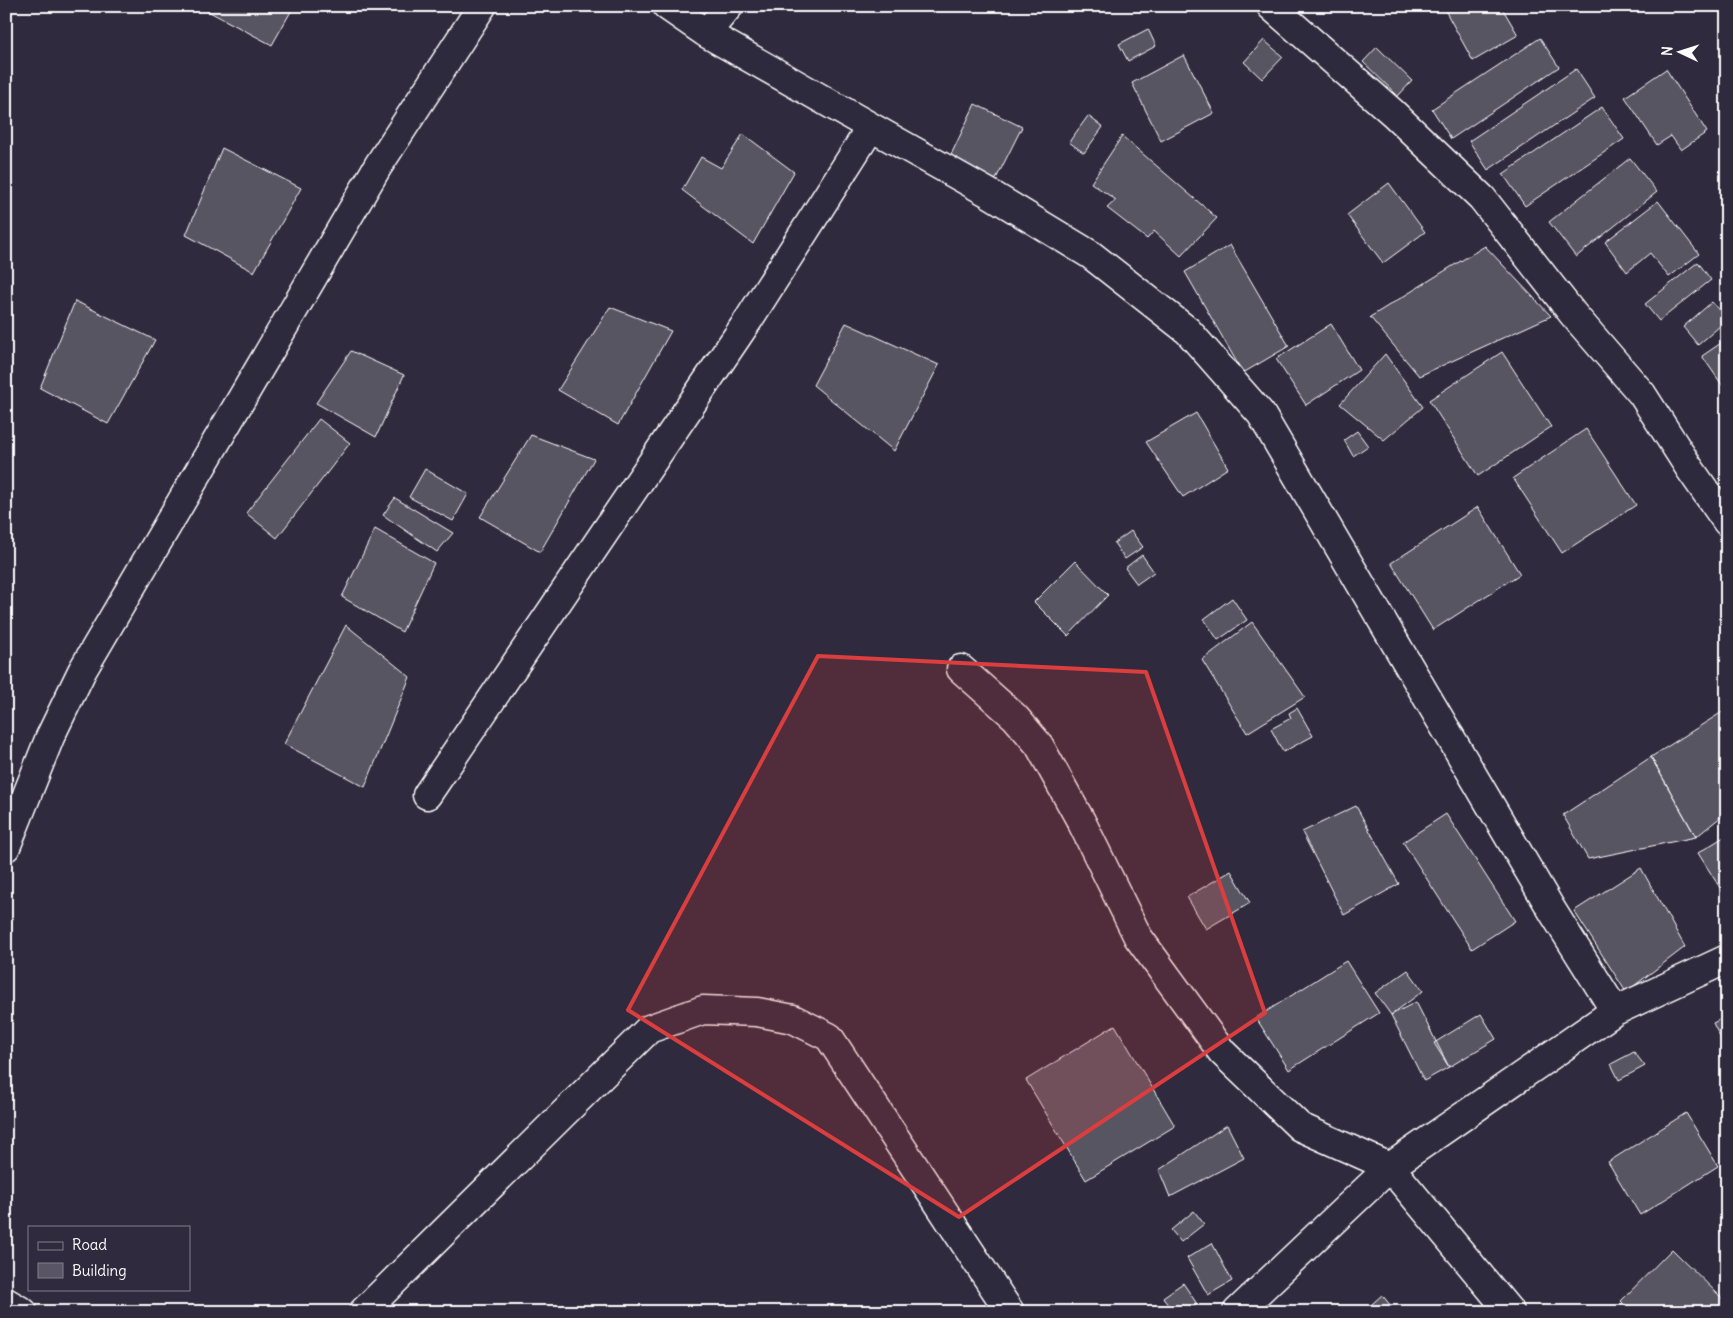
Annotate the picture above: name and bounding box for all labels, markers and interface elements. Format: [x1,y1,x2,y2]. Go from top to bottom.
north arrow [1656,28,1706,78]
text: N [1658,46,1676,57]
legend [28,1226,190,1290]
text: Road [72,1235,107,1254]
text: Building [72,1261,127,1280]

